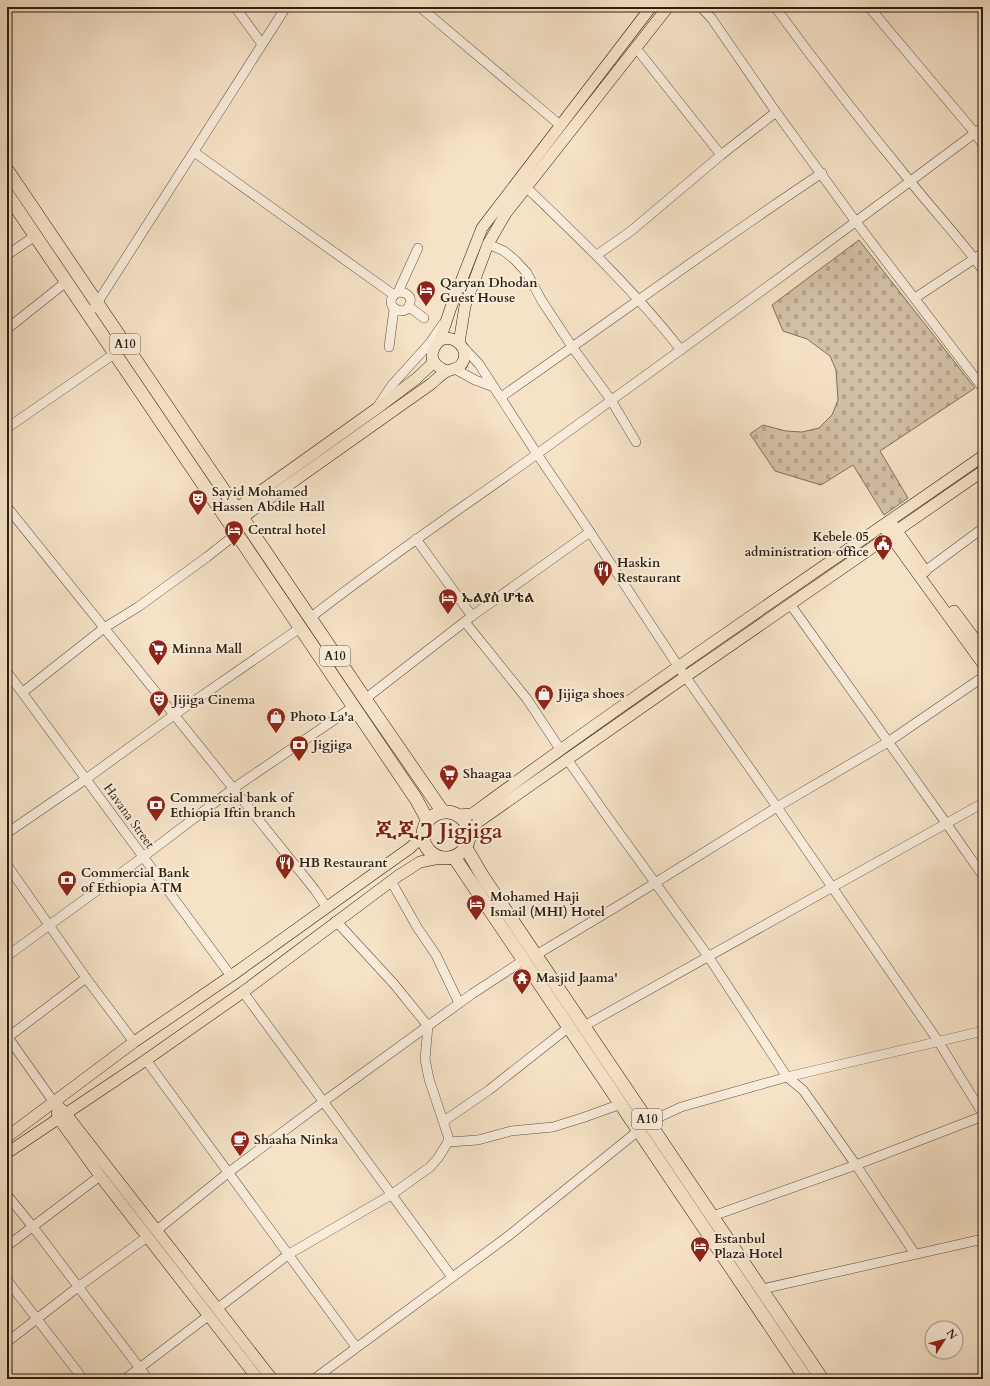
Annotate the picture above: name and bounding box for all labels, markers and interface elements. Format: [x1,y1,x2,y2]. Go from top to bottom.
place label: Qaryan Dhodan Guest House [440,274,538,307]
hotel icon: Qaryan Dhodan Guest House [415,279,437,307]
road number: A10 [110,334,140,354]
place label: Sayid Mohamed Hassen Abdile Hall [212,483,325,516]
theatre icon: Sayid Mohamed Hassen Abdile Hall [187,488,209,516]
hotel icon: Central hotel [223,519,245,547]
place label: Central hotel [248,521,326,539]
place label: Kebele 05 administration office [745,528,869,561]
public building icon: Kebele 05 administration office [872,533,894,561]
place label: Haskin Restaurant [617,554,681,587]
restaurant icon: Haskin Restaurant [592,559,614,587]
hotel icon: ኤልያስ ሆቴል [437,587,459,615]
place label: ኤልያስ ሆቴል [462,589,534,607]
supermarket icon: Minna Mall [147,638,169,666]
place label: Minna Mall [172,640,242,658]
road number: A10 [320,646,350,666]
shop icon: Jijiga shoes [533,683,555,711]
place label: Jijiga shoes [556,685,625,703]
theatre icon: Jijiga Cinema [148,689,170,717]
place label: Jijiga Cinema [171,691,256,709]
shop icon: Photo La'a [265,706,287,734]
place label: Photo La'a [290,708,355,726]
bank icon: Jigjiga [288,734,310,762]
place label: Jigjiga [311,736,353,754]
supermarket icon: Shaagaa [438,763,460,791]
place label: Shaagaa [463,765,512,783]
street label: Havana Street [99,780,159,852]
place label: Commercial bank of Ethiopia Iftin branch [170,789,296,822]
bank icon: Commercial bank of Ethiopia Iftin branch [145,794,167,822]
district label: ጂጂጋ Jigjiga [376,817,503,846]
restaurant icon: HB Restaurant [274,852,296,880]
place label: HB Restaurant [299,854,387,872]
place label: Commercial Bank of Ethiopia ATM [81,864,191,897]
bank icon: Commercial Bank of Ethiopia ATM [56,869,78,897]
place label: Mohamed Haji Ismail (MHI) Hotel [490,888,605,921]
hotel icon: Mohamed Haji Ismail (MHI) Hotel [465,893,487,921]
temple icon: Masjid Jaama' [511,967,533,995]
place label: Masjid Jaama' [536,969,618,987]
road number: A10 [632,1109,662,1129]
cafe icon: Shaaha Ninka [229,1129,251,1157]
place label: Shaaha Ninka [254,1131,339,1149]
place label: Estanbul Plaza Hotel [714,1230,783,1263]
hotel icon: Estanbul Plaza Hotel [689,1235,711,1263]
north arrow [924,1320,964,1360]
text: N [943,1326,961,1343]

